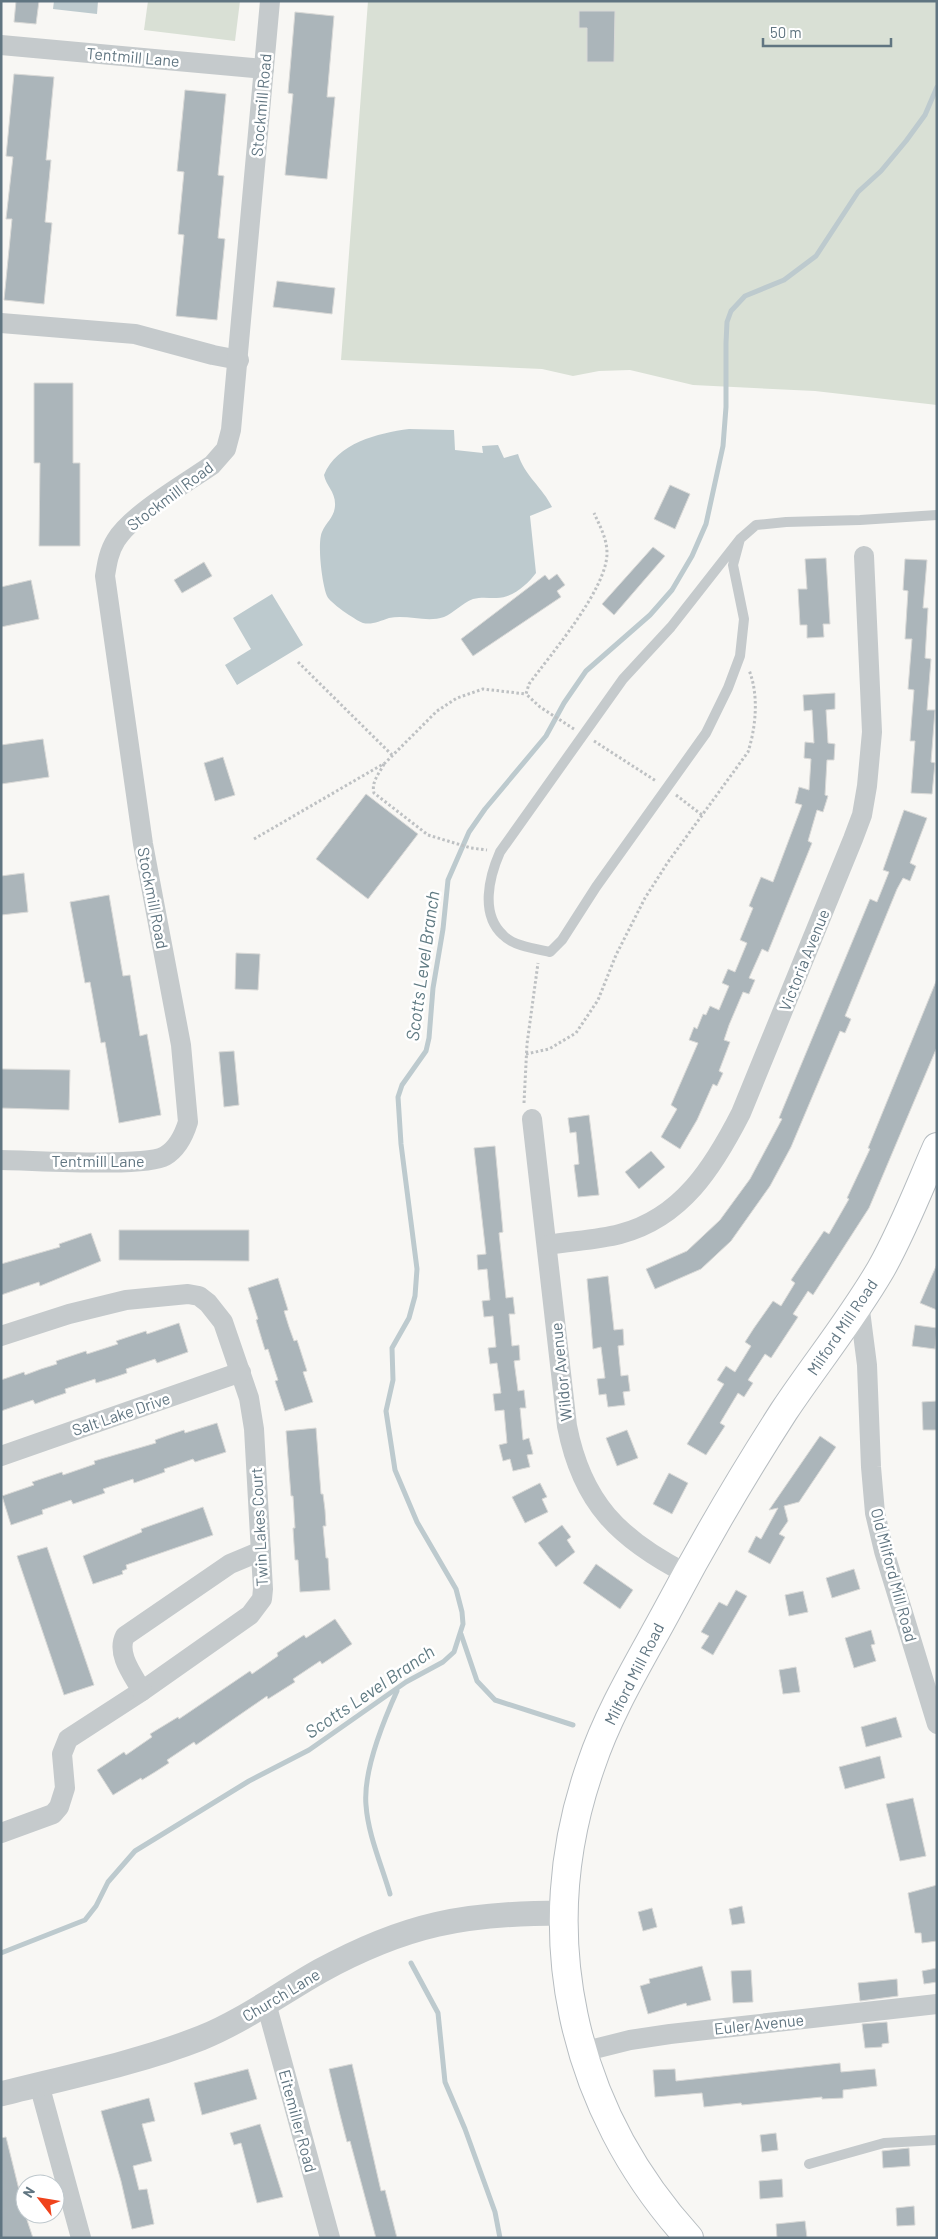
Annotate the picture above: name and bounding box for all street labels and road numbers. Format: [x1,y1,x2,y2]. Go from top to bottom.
street label: Tentmill Lane [86,43,180,70]
street label: Stockmill Road [247,53,274,157]
street label: Stockmill Road [123,457,217,534]
street label: Stockmill Road [134,845,173,950]
street label: Victoria Avenue [774,906,833,1014]
street label: Tentmill Lane [51,1151,145,1170]
street label: Milford Mill Road [802,1275,881,1378]
street label: Wildor Avenue [546,1322,575,1422]
street label: Salt Lake Drive [69,1388,172,1439]
street label: Twin Lakes Court [246,1467,271,1587]
street label: Old Milford Mill Road [868,1506,921,1644]
street label: Milford Mill Road [600,1620,667,1728]
street label: Church Lane [239,1964,323,2025]
street label: Euler Avenue [713,2009,805,2038]
street label: Eitemiller Road [276,2067,321,2174]

